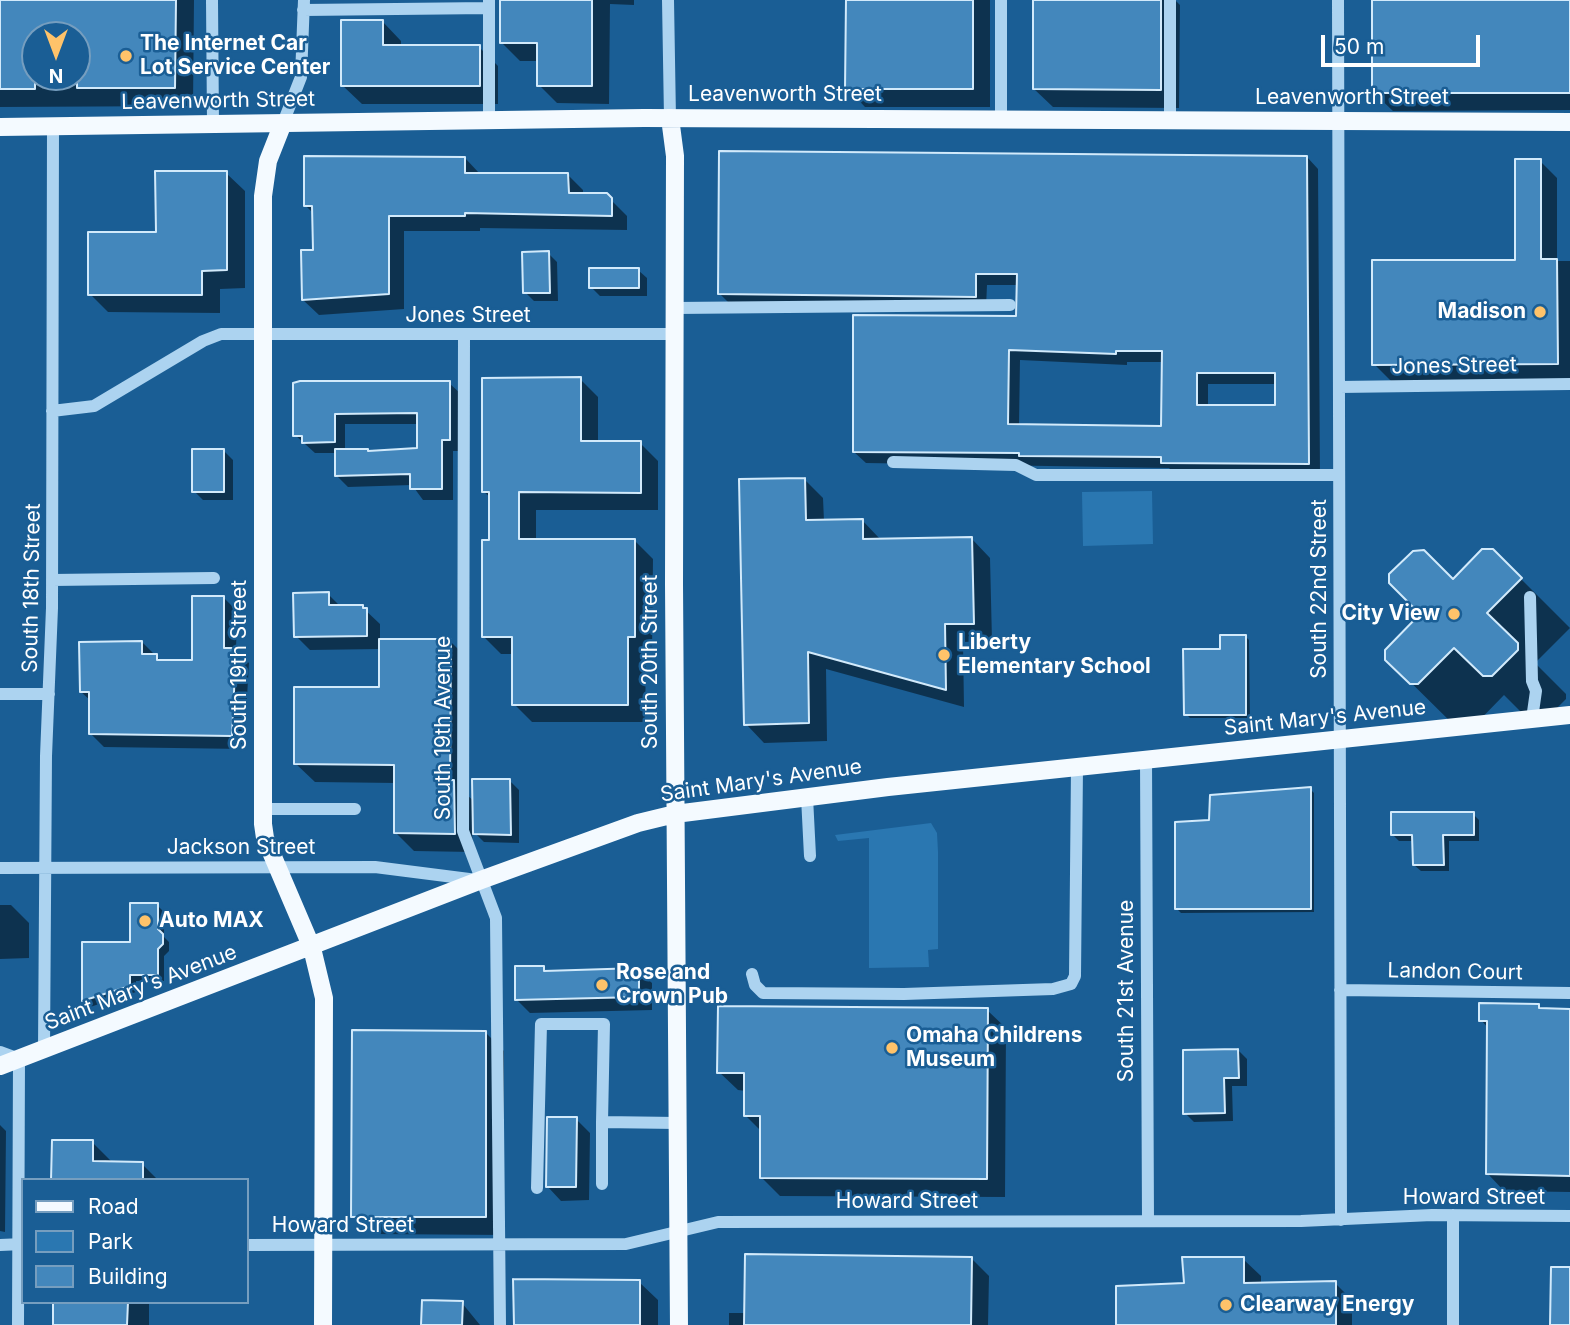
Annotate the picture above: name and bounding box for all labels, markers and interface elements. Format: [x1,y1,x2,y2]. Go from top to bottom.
north arrow [21,21,91,91]
scale bar [1325,21,1484,65]
place label: The Internet Car Lot Service Center [140,31,330,81]
text: 50 m [1334,34,1384,59]
marker: The Internet Car Lot Service Center [118,48,134,64]
text: N [49,64,63,87]
street label: Leavenworth Street [688,82,882,108]
street label: Leavenworth Street [1255,85,1449,111]
street label: Leavenworth Street [121,87,315,115]
place label: Madison [1438,299,1526,325]
street label: Jones Street [405,303,531,329]
marker: Madison [1532,304,1548,320]
street label: Jones Street [1391,352,1517,380]
street label: South 22nd Street [1307,499,1333,679]
street label: South 18th Street [18,503,46,673]
street label: South 20th Street [638,575,664,749]
street label: South 19th Street [227,580,253,750]
place label: City View [1342,601,1440,627]
marker: City View [1446,606,1462,622]
place label: Liberty Elementary School [958,630,1151,680]
street label: South 19th Avenue [431,636,457,820]
marker: Liberty Elementary School [936,647,952,663]
street label: Saint Mary's Avenue [1223,695,1427,741]
street label: Saint Mary's Avenue [659,754,863,808]
street label: Jackson Street [167,835,315,861]
street label: South 21st Avenue [1114,900,1140,1082]
place label: Auto MAX [159,908,264,934]
marker: Auto MAX [137,913,153,929]
street label: Saint Mary's Avenue [42,940,240,1036]
street label: Landon Court [1387,958,1523,986]
place label: Rose and Crown Pub [616,960,728,1010]
marker: Rose and Crown Pub [594,977,610,993]
place label: Omaha Childrens Museum [906,1023,1082,1073]
marker: Omaha Childrens Museum [884,1040,900,1056]
legend [21,1178,248,1304]
street label: Howard Street [1403,1185,1545,1211]
street label: Howard Street [836,1189,978,1215]
text: Road [88,1194,139,1219]
street label: Howard Street [272,1213,414,1239]
text: Park [88,1229,133,1254]
text: Building [88,1264,168,1289]
place label: Clearway Energy [1240,1292,1414,1318]
marker: Clearway Energy [1218,1297,1234,1313]

